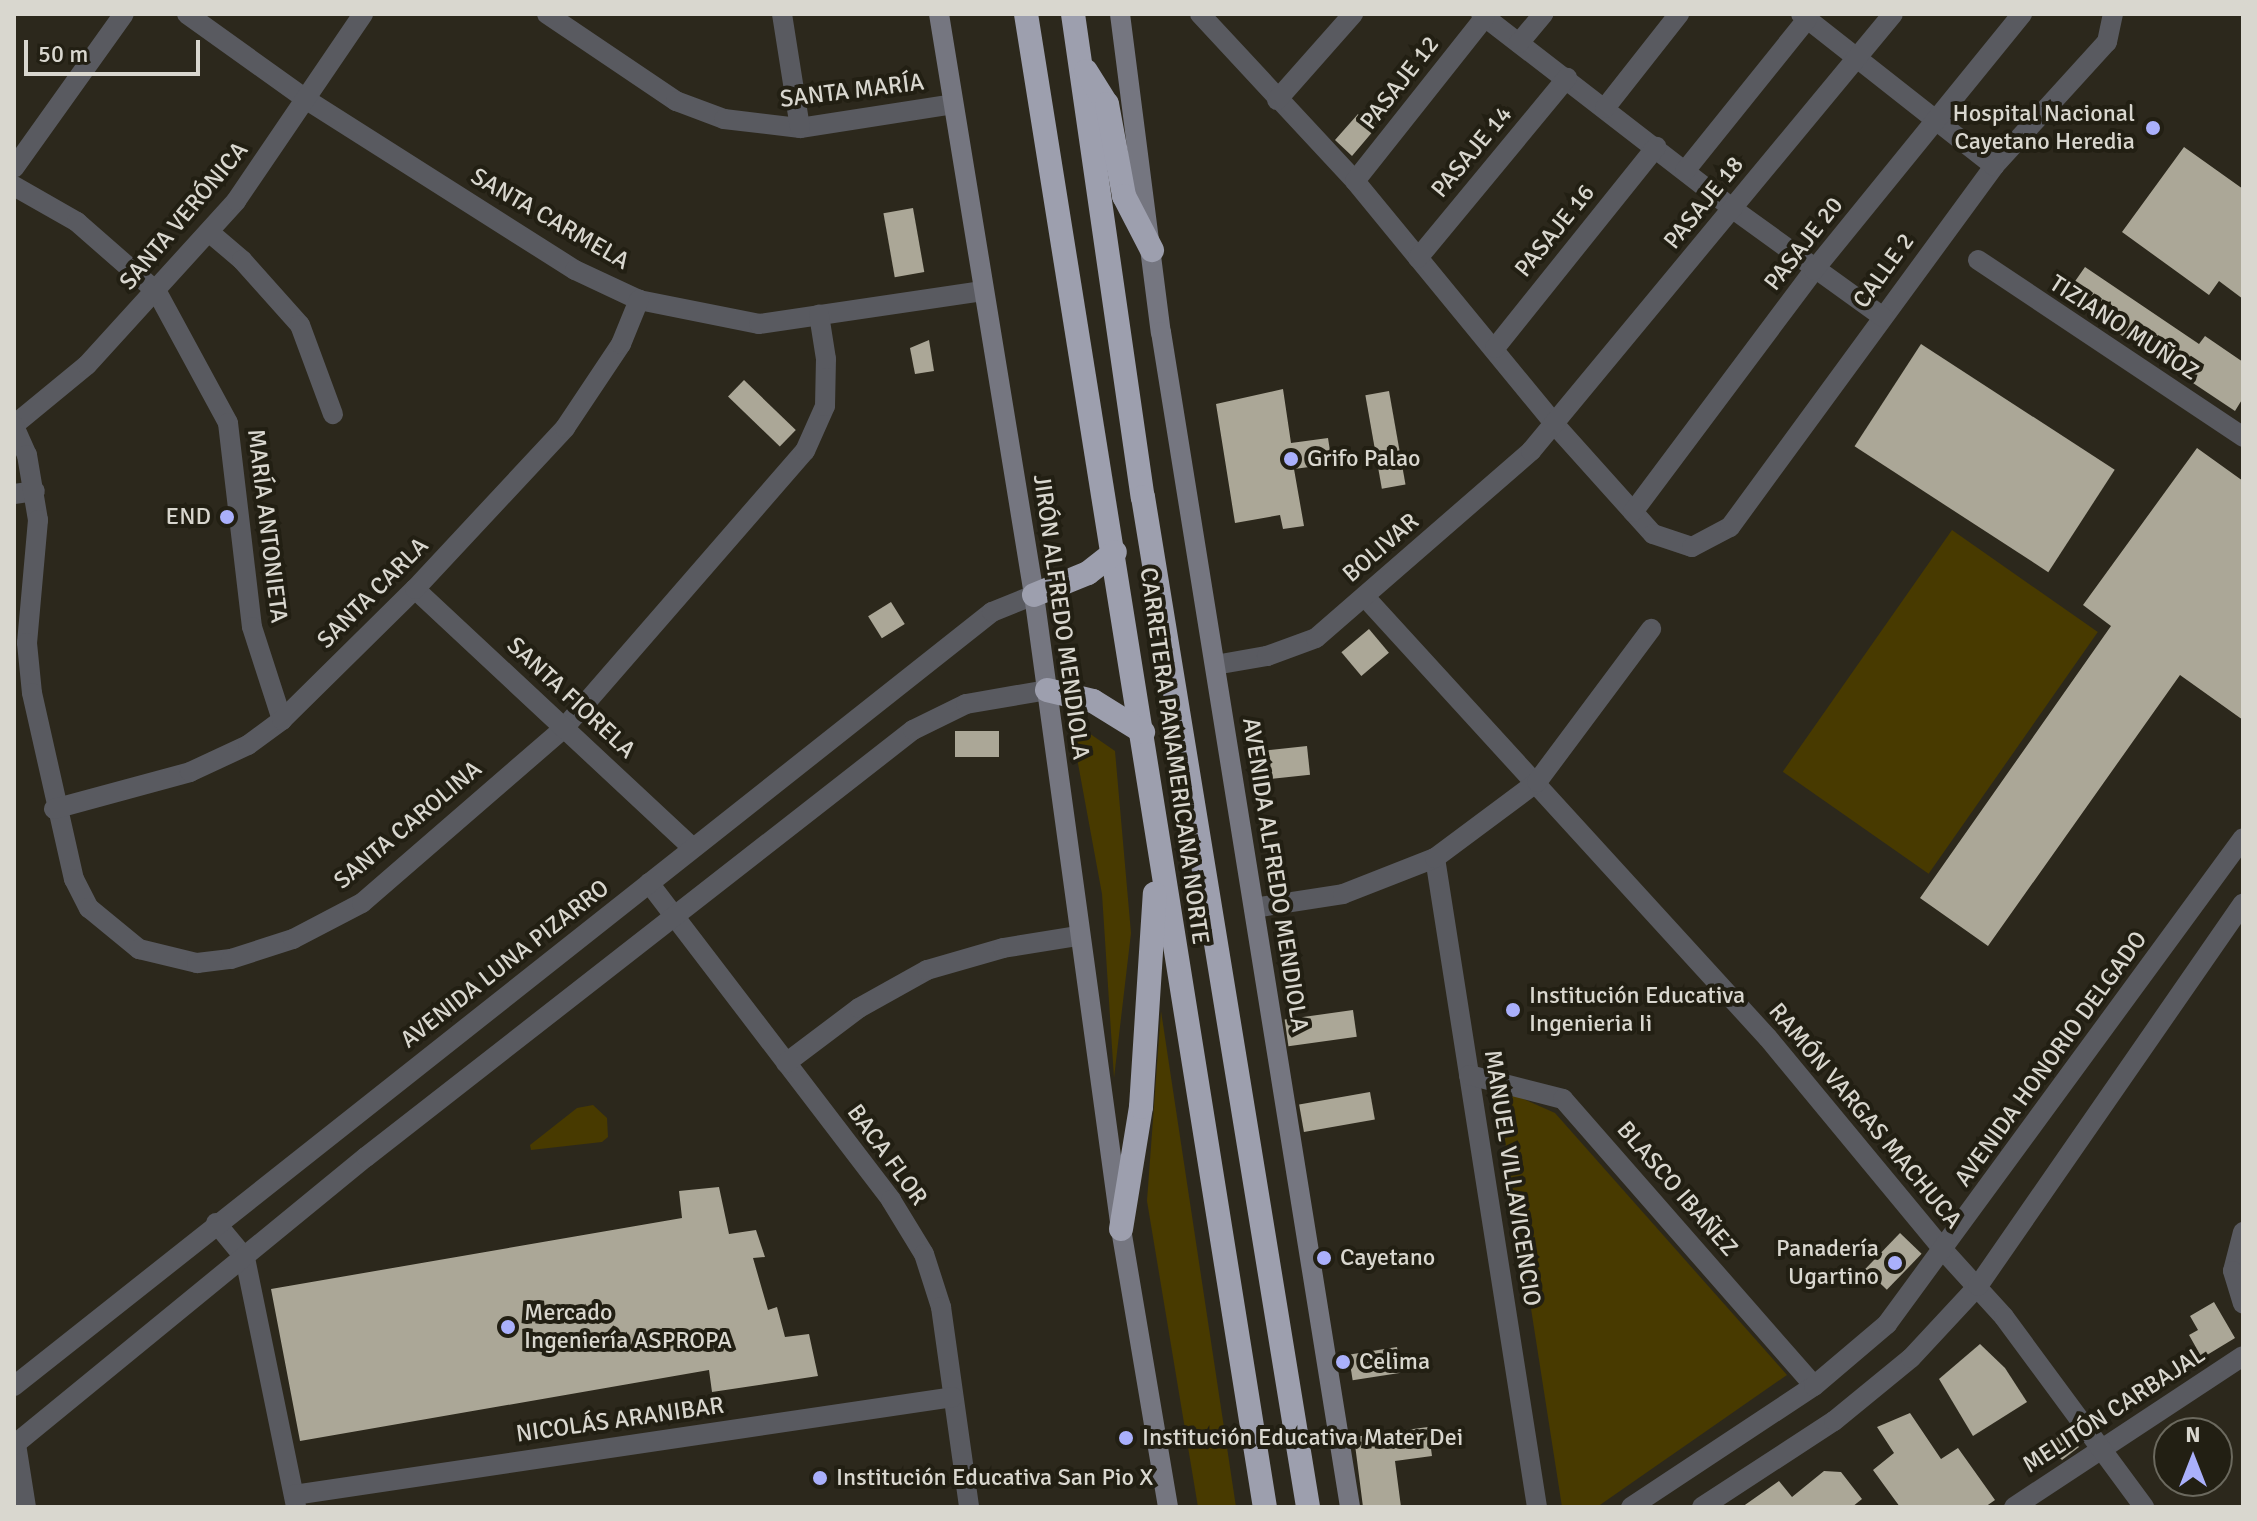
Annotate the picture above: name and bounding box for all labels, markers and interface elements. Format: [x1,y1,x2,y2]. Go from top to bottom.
scale bar [28,24,204,74]
street label: PASAJE 12 [1355,30,1445,136]
text: 50 m [38,39,88,69]
street label: SANTA MARÍA [778,68,926,114]
street label: PASAJE 14 [1425,100,1519,204]
place label: Hospital Nacional Cayetano Heredia [1953,100,2135,156]
marker: Hospital Nacional Cayetano Heredia [2142,117,2164,139]
street label: SANTA VERÓNICA [114,136,254,296]
street label: PASAJE 18 [1658,151,1750,255]
street label: SANTA CARMELA [466,162,634,276]
street label: PASAJE 16 [1509,179,1601,283]
street label: PASAJE 20 [1759,191,1849,297]
street label: CALLE 2 [1847,228,1921,314]
street label: TIZIANO MUÑOZ [2044,269,2204,387]
street label: MARÍA ANTONIETA [241,427,293,625]
place label: Grifo Palao [1307,445,1421,473]
marker: Grifo Palao [1282,450,1300,468]
street label: JIRÓN ALFREDO MENDIOLA [1027,472,1095,762]
place label: END [166,503,211,531]
street label: BOLIVAR [1337,507,1425,589]
marker: END [218,508,236,526]
street label: SANTA CARLA [312,532,434,654]
street label: CARRETERA PANAMERICANA NORTE [1133,566,1215,946]
street label: SANTA FIORELA [501,631,641,765]
street label: AVENIDA ALFREDO MENDIOLA [1236,716,1314,1034]
street label: SANTA CAROLINA [328,755,488,895]
street label: AVENIDA LUNA PIZARRO [395,874,615,1054]
street label: AVENIDA HONORIO DELGADO [1949,926,2153,1192]
place label: Institución Educativa Ingenieria Ii [1529,982,1745,1038]
street label: RAMÓN VARGAS MACHUCA [1762,997,1968,1235]
marker: Institución Educativa Ingenieria Ii [1504,1001,1522,1019]
street label: MANUEL VILLAVICENCIO [1478,1048,1546,1308]
street label: BACA FLOR [841,1099,933,1211]
street label: BLASCO IBAÑEZ [1610,1116,1744,1262]
place label: Panadería Ugartino [1776,1235,1879,1291]
place label: Cayetano [1340,1244,1435,1272]
marker: Cayetano [1315,1249,1333,1267]
marker: Panadería Ugartino [1886,1254,1904,1272]
place label: Mercado Ingeniería ASPROPA [524,1299,732,1355]
marker: Mercado Ingeniería ASPROPA [499,1318,517,1336]
street label: MELITÓN CARBAJAL [2018,1340,2210,1480]
place label: Celima [1359,1348,1430,1376]
marker: Celima [1334,1353,1352,1371]
street label: NICOLÁS ARANIBAR [514,1391,726,1449]
north arrow [2153,1417,2233,1497]
place label: Institución Educativa Mater Dei [1142,1424,1463,1452]
marker: Institución Educativa Mater Dei [1117,1429,1135,1447]
place label: Institución Educativa San Pio X [836,1464,1153,1492]
marker: Institución Educativa San Pio X [811,1469,829,1487]

